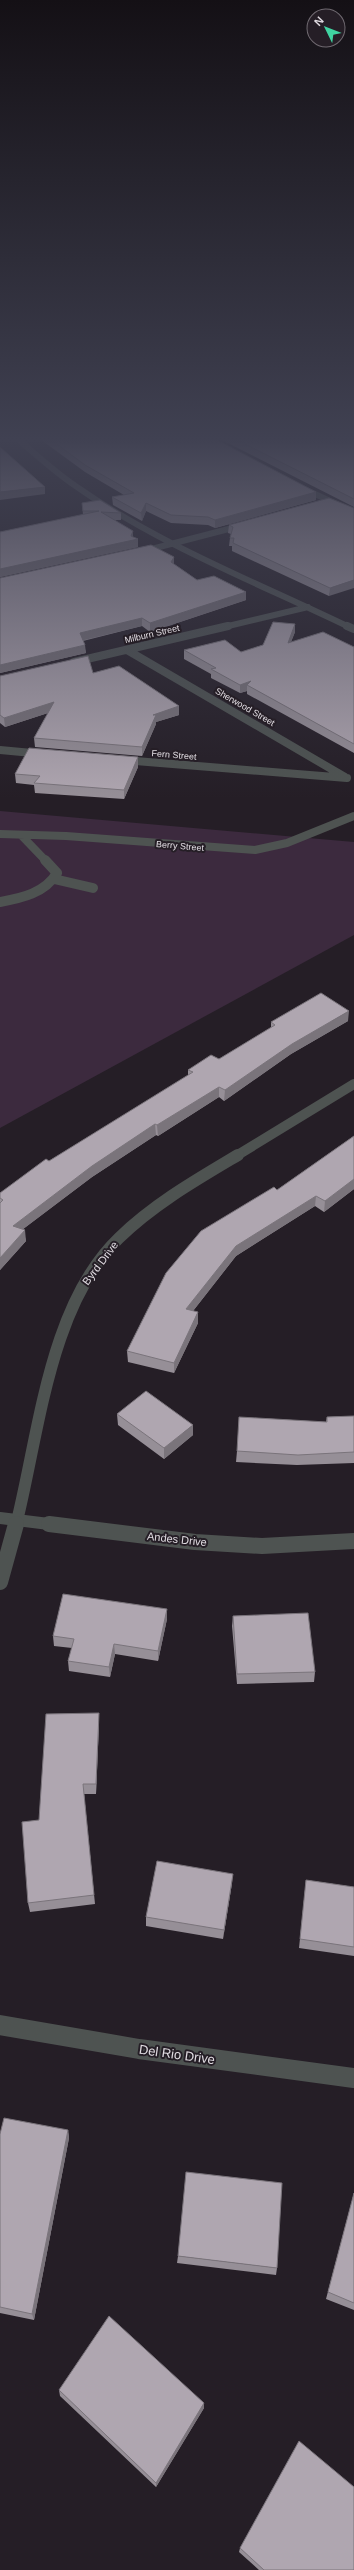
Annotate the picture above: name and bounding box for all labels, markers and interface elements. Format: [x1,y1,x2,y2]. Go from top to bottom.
north arrow [306,8,346,48]
text: N [312,14,326,28]
street label: Milburn Street [124,623,181,645]
street label: Sherwood Street [213,686,277,728]
street label: Fern Street [151,748,197,762]
street label: Berry Street [156,839,205,853]
street label: Byrd Drive [80,1239,120,1287]
street label: Andes Drive [147,1530,207,1548]
street label: Del Rio Drive [138,2042,216,2067]

